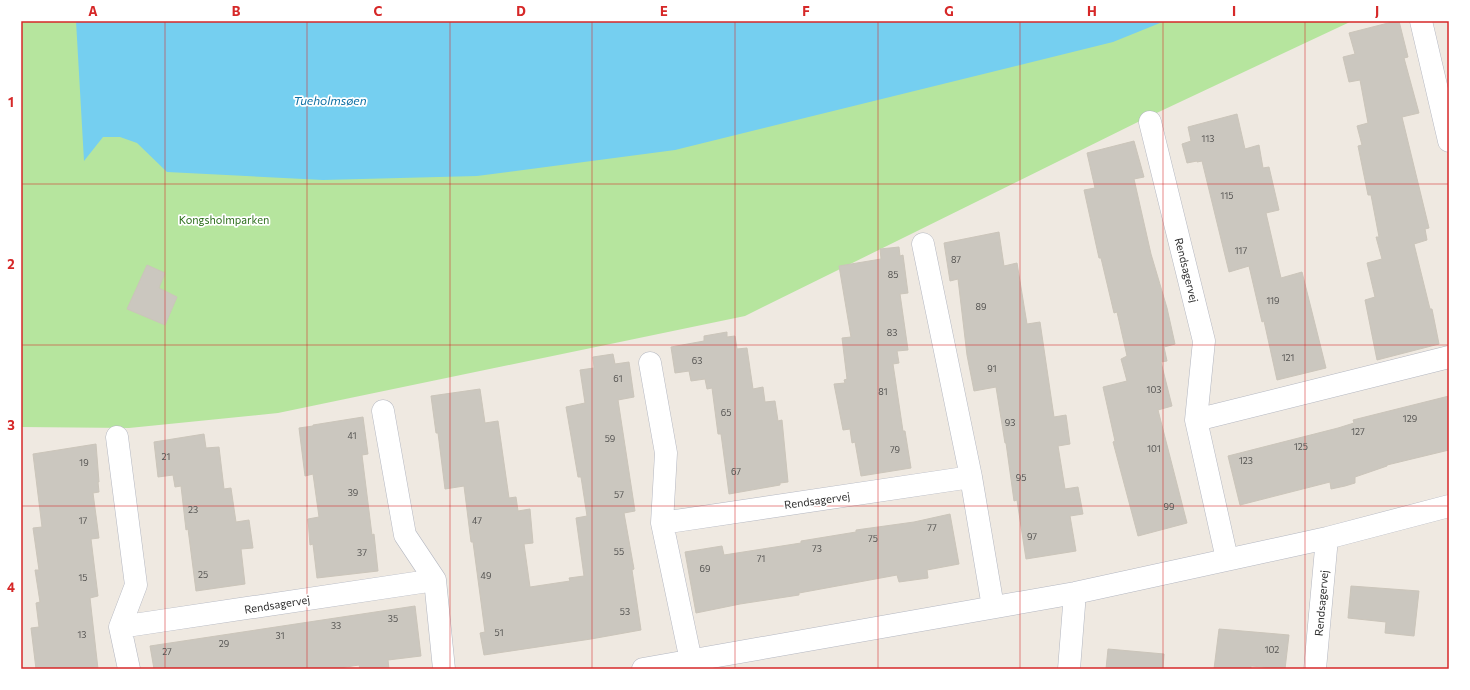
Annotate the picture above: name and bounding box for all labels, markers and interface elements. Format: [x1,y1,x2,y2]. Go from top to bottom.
text: A [88,3,98,19]
text: B [232,3,241,19]
text: C [374,3,383,19]
text: D [516,3,526,19]
text: E [660,3,668,19]
text: F [802,3,810,19]
text: G [944,3,954,19]
text: H [1087,3,1097,19]
text: I [1232,3,1236,19]
text: J [1375,3,1379,19]
water label: Tueholmsøen [293,93,367,107]
text: 1 [8,94,14,110]
house number: 113 [1202,133,1214,144]
house number: 115 [1221,190,1233,201]
park label: Kongsholmparken [179,213,269,226]
street label: Rendsagervej [1173,236,1201,304]
house number: 117 [1235,245,1247,256]
house number: 87 [951,254,961,265]
text: 2 [7,256,15,272]
house number: 85 [888,269,898,280]
house number: 119 [1266,295,1280,306]
house number: 89 [976,301,986,312]
house number: 83 [887,327,897,338]
house number: 121 [1282,352,1294,363]
house number: 63 [692,355,702,366]
house number: 91 [987,363,997,374]
house number: 61 [613,373,623,384]
house number: 103 [1147,384,1161,395]
house number: 81 [878,386,888,397]
house number: 65 [721,407,731,418]
house number: 129 [1403,413,1417,424]
text: 3 [7,417,15,433]
house number: 93 [1005,417,1015,428]
house number: 127 [1351,426,1365,437]
house number: 41 [348,430,356,441]
house number: 59 [605,433,615,444]
house number: 125 [1294,441,1308,452]
house number: 101 [1147,443,1161,454]
house number: 79 [890,444,900,455]
house number: 21 [162,451,170,462]
house number: 123 [1239,455,1253,466]
house number: 19 [79,457,89,468]
house number: 67 [731,466,741,477]
house number: 95 [1016,472,1026,483]
house number: 39 [348,487,358,498]
house number: 57 [614,489,624,500]
street label: Rendsagervej [783,489,851,511]
house number: 99 [1164,501,1174,512]
house number: 23 [188,504,198,515]
house number: 17 [79,515,88,526]
house number: 47 [472,515,482,526]
house number: 77 [927,522,937,533]
house number: 97 [1027,531,1037,542]
house number: 75 [868,533,878,544]
house number: 73 [812,543,822,554]
house number: 55 [614,546,624,557]
house number: 37 [357,547,367,558]
house number: 71 [757,553,765,564]
house number: 69 [700,563,710,574]
house number: 25 [198,569,208,580]
street label: Rendsagervej [1312,569,1330,637]
house number: 49 [481,570,491,581]
house number: 15 [78,572,88,583]
text: 4 [7,579,15,595]
street label: Rendsagervej [243,592,311,616]
house number: 53 [620,606,630,617]
house number: 35 [388,613,398,624]
house number: 33 [331,620,341,631]
house number: 51 [494,627,504,638]
house number: 13 [78,629,86,640]
house number: 31 [276,630,284,641]
house number: 29 [219,638,229,649]
house number: 102 [1265,644,1279,655]
house number: 27 [162,646,172,657]

